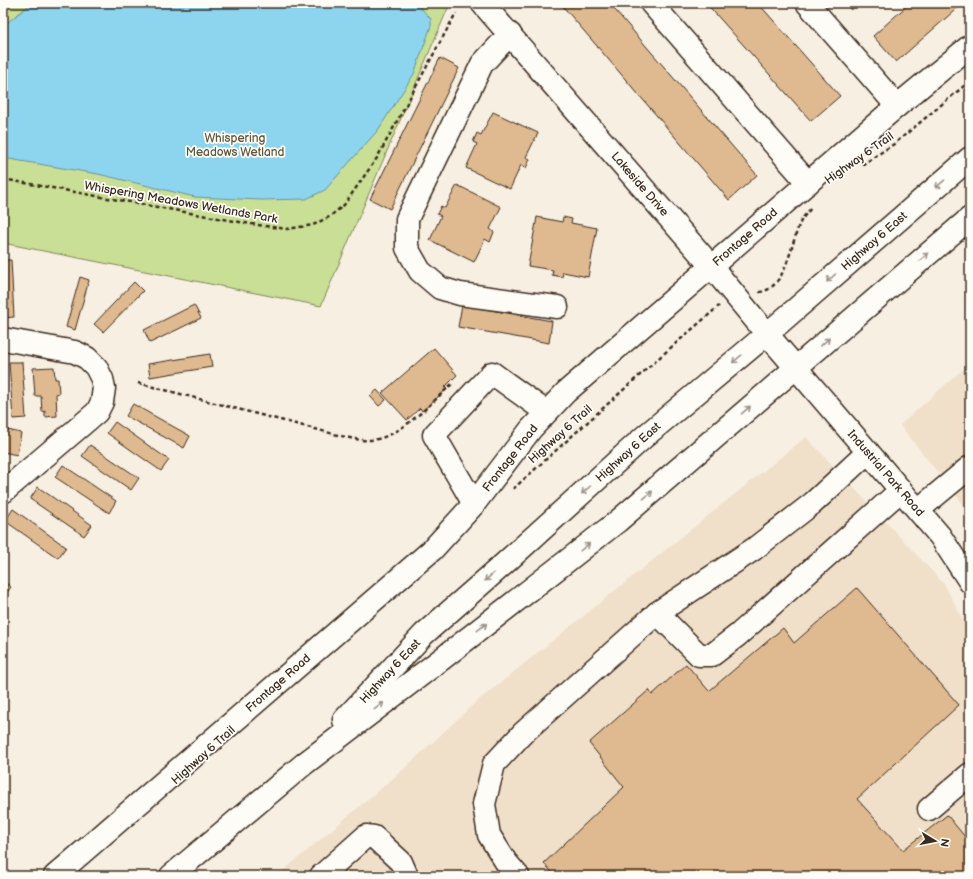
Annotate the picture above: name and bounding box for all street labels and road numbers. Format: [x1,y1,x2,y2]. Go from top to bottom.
street label: Highway 6 Trail [822,129,897,188]
street label: Lakeside Drive [608,149,672,220]
street label: Whispering Meadows Wetlands Park [83,178,279,227]
street label: Frontage Road [710,205,781,270]
street label: Highway 6 East [838,208,911,274]
street label: Highway 6 Trail [525,402,595,467]
street label: Highway 6 East [593,419,664,486]
street label: Frontage Road [479,422,541,495]
street label: Industrial Park Road [844,427,927,520]
street label: Highway 6 East [357,636,424,707]
street label: Frontage Road [243,651,314,716]
street label: Highway 6 Trail [168,723,238,788]

